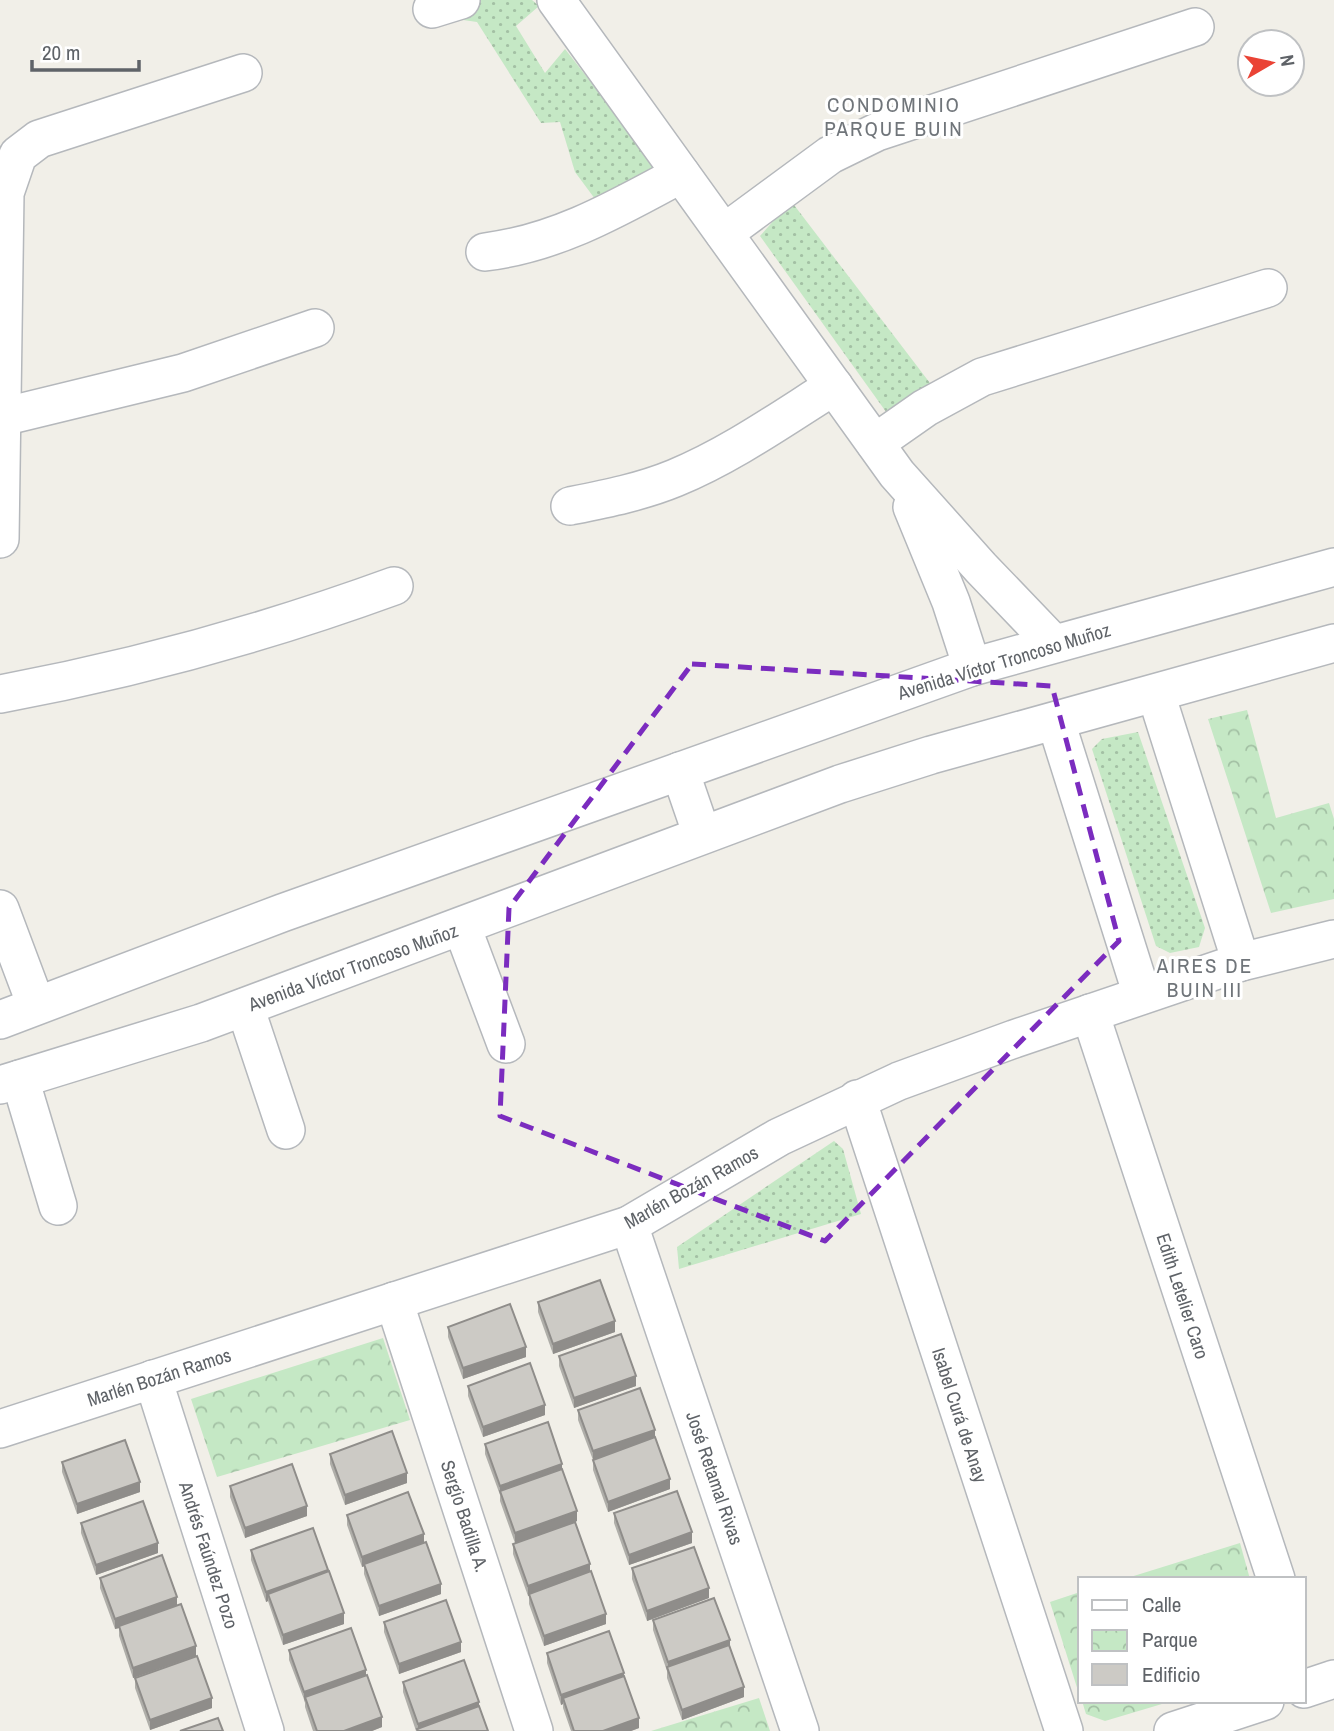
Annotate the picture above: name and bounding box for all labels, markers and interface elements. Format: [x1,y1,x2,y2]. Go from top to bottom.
scale bar [32,28,138,72]
north arrow [1236,28,1306,98]
text: 20 m [42,38,80,67]
text: N [1274,53,1302,68]
district label: CONDOMINIO PARQUE BUIN [824,90,964,143]
street label: Avenida Víctor Troncoso Muñoz [893,616,1114,706]
street label: Avenida Víctor Troncoso Muñoz [244,917,462,1017]
district label: AIRES DE BUIN III [1156,951,1253,1004]
street label: Marlén Bozán Ramos [619,1139,763,1235]
street label: Edith Letelier Caro [1150,1230,1216,1362]
street label: Marlén Bozán Ramos [84,1341,234,1413]
street label: Isabel Curá de Anay [926,1344,994,1486]
street label: José Retamal Rivas [680,1408,750,1548]
street label: Sergio Badilla A. [435,1457,495,1575]
street label: Andrés Faúndez Pozo [173,1477,245,1632]
legend [1078,1577,1306,1703]
text: Calle [1142,1590,1181,1619]
text: Parque [1142,1625,1198,1654]
text: Edificio [1142,1660,1200,1689]

